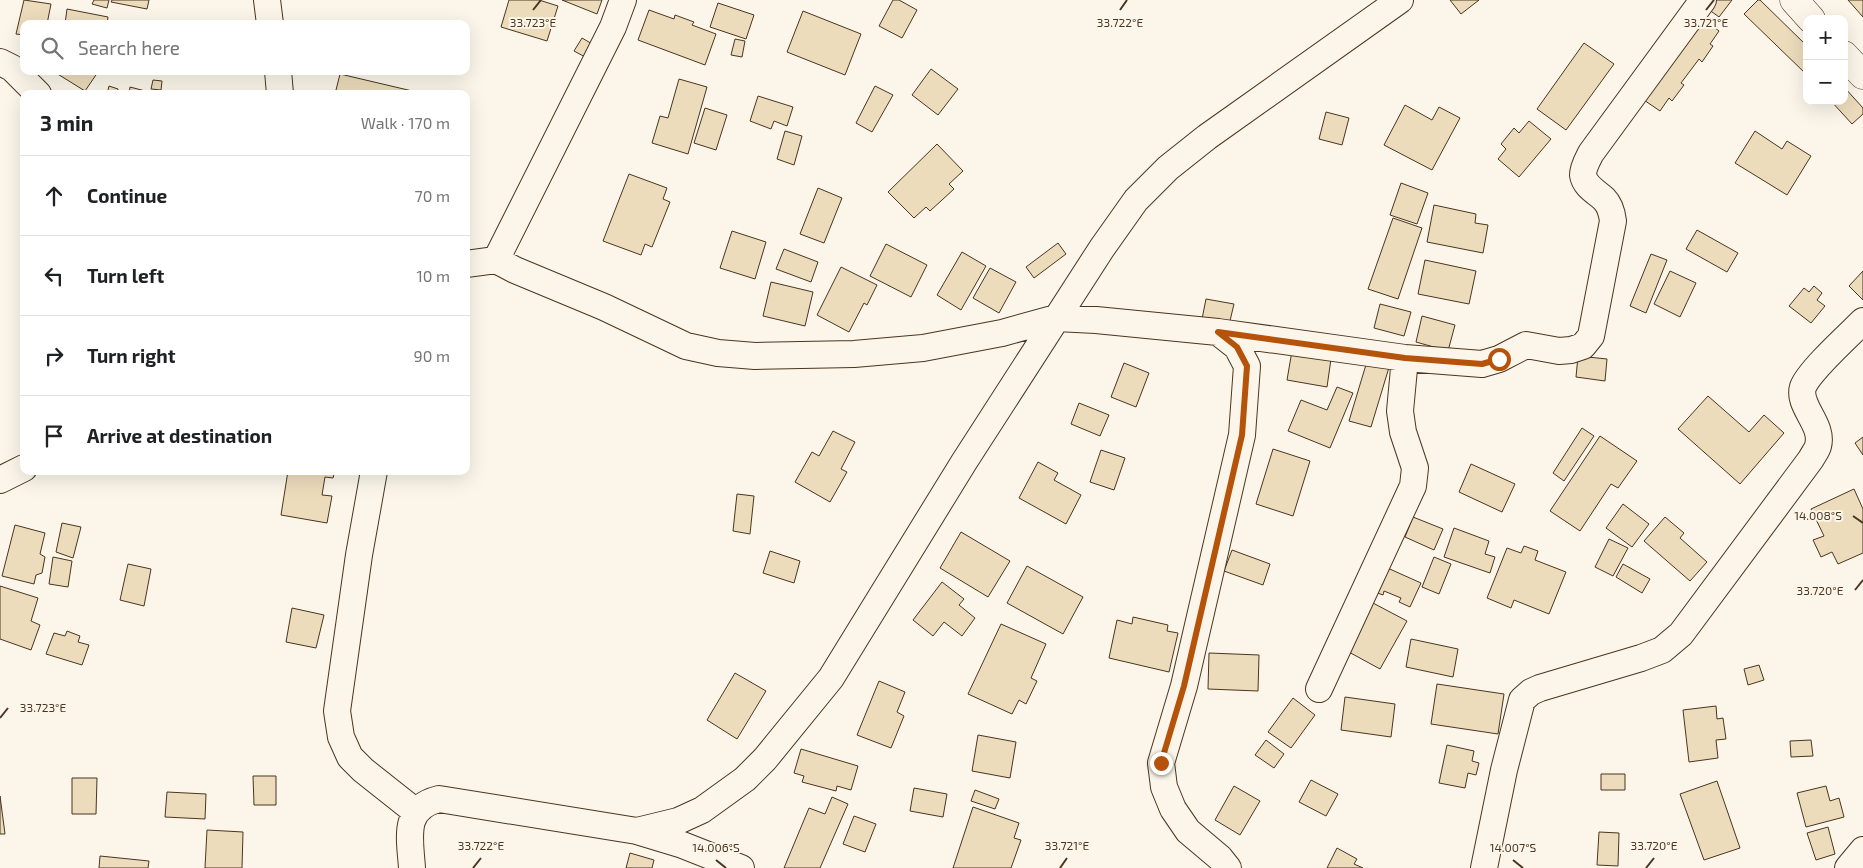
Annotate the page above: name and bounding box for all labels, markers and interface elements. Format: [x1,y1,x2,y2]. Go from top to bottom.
text: 33.723°E [510,15,556,29]
text: 33.722°E [1097,15,1143,29]
text: 33.721°E [1684,15,1728,29]
map controls [1803,15,1848,105]
button: + [1803,15,1848,60]
search box [20,20,470,75]
icon: search [38,34,66,62]
text: Search here [78,36,180,59]
button: − [1803,60,1848,105]
text: 3 min [40,110,93,135]
text: Walk · 170 m [361,113,450,132]
icon: ahead [40,182,68,210]
text: Continue [87,184,167,207]
text: 70 m [415,186,450,205]
icon: left [40,262,68,290]
text: Turn left [87,264,164,287]
text: 10 m [416,266,450,285]
icon: right [40,342,68,370]
text: Turn right [87,344,175,367]
text: 90 m [414,346,450,365]
route start [1488,348,1511,371]
icon: arrive [40,422,68,450]
text: Arrive at destination [87,424,272,447]
text: 14.008°S [1794,508,1842,522]
text: 33.720°E [1797,583,1844,597]
text: 33.723°E [20,700,66,714]
route end [1150,752,1173,775]
text: 33.722°E [458,838,504,852]
text: 33.721°E [1045,838,1089,852]
text: 33.720°E [1631,838,1678,852]
text: 14.006°S [692,840,740,854]
text: 14.007°S [1490,840,1537,854]

